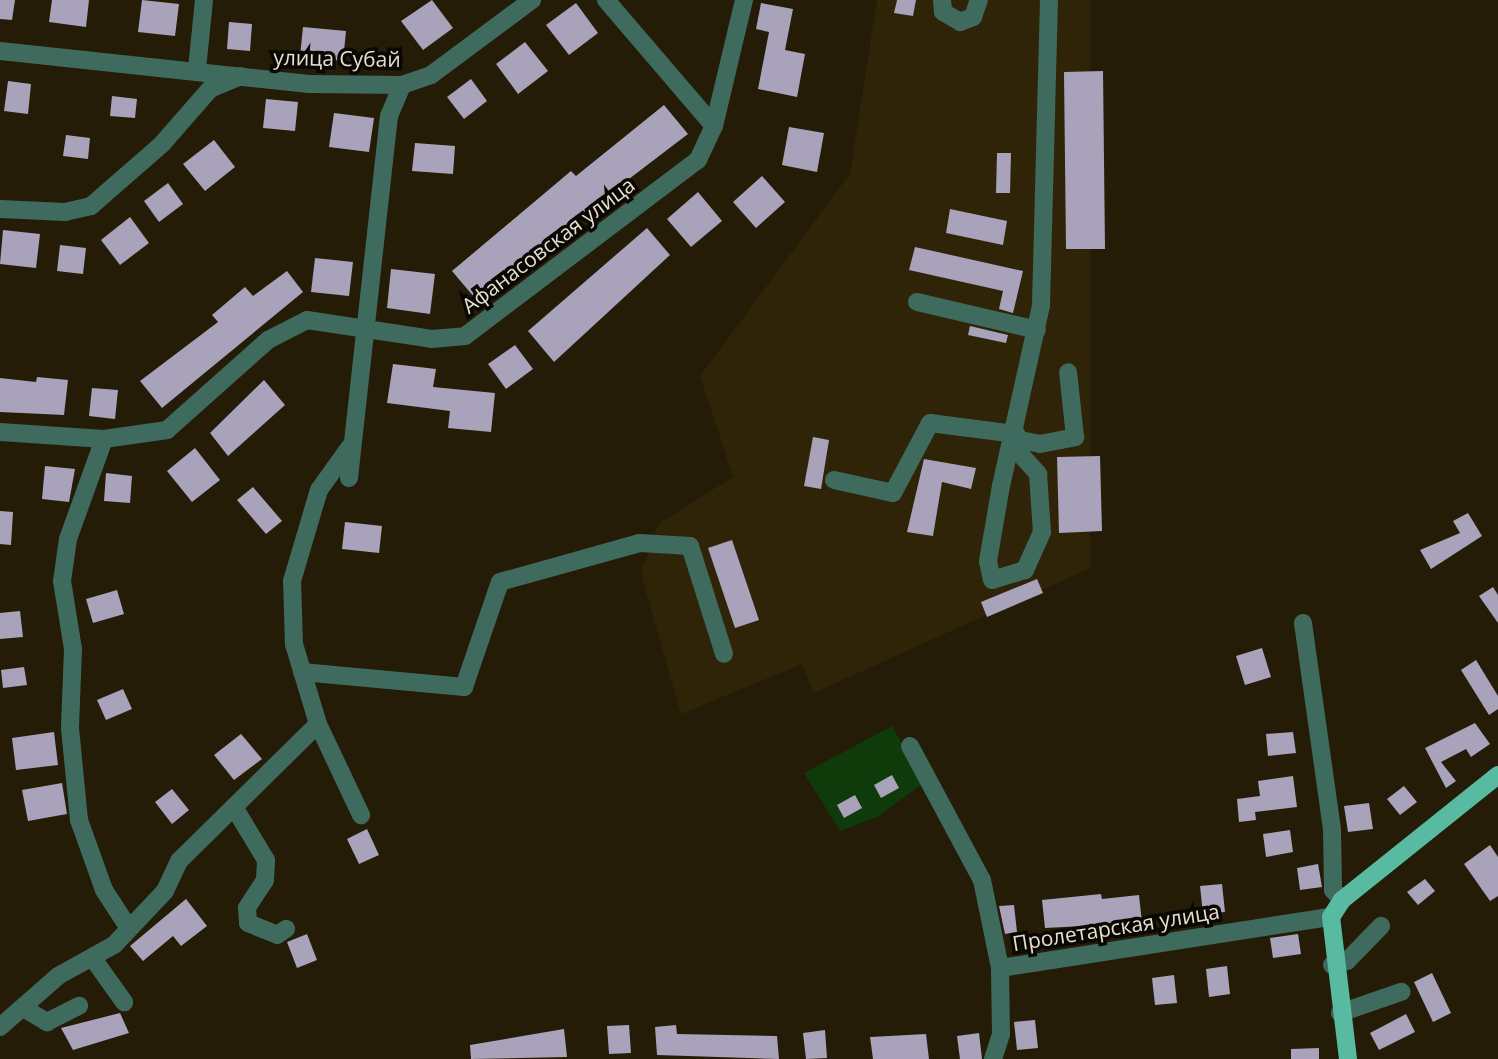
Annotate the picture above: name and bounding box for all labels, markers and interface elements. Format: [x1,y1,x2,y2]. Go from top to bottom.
street label: улица Субай [273,44,401,72]
street label: Афанасовская улица [457,172,639,318]
street label: Пролетарская улица [1011,898,1221,956]

